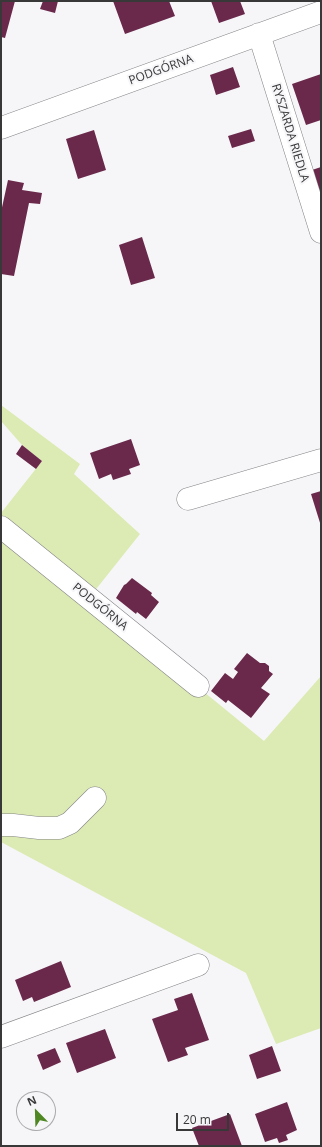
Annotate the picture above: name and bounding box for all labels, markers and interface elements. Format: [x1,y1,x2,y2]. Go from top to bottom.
street label: PODGÓRNA [127,52,195,88]
street label: RYSZARDA RIEDLA [268,82,312,184]
street label: PODGÓRNA [69,580,131,634]
north arrow [16,1091,56,1131]
text: N [24,1092,39,1109]
scale bar [178,1105,231,1131]
text: 20 m [183,1111,211,1128]

